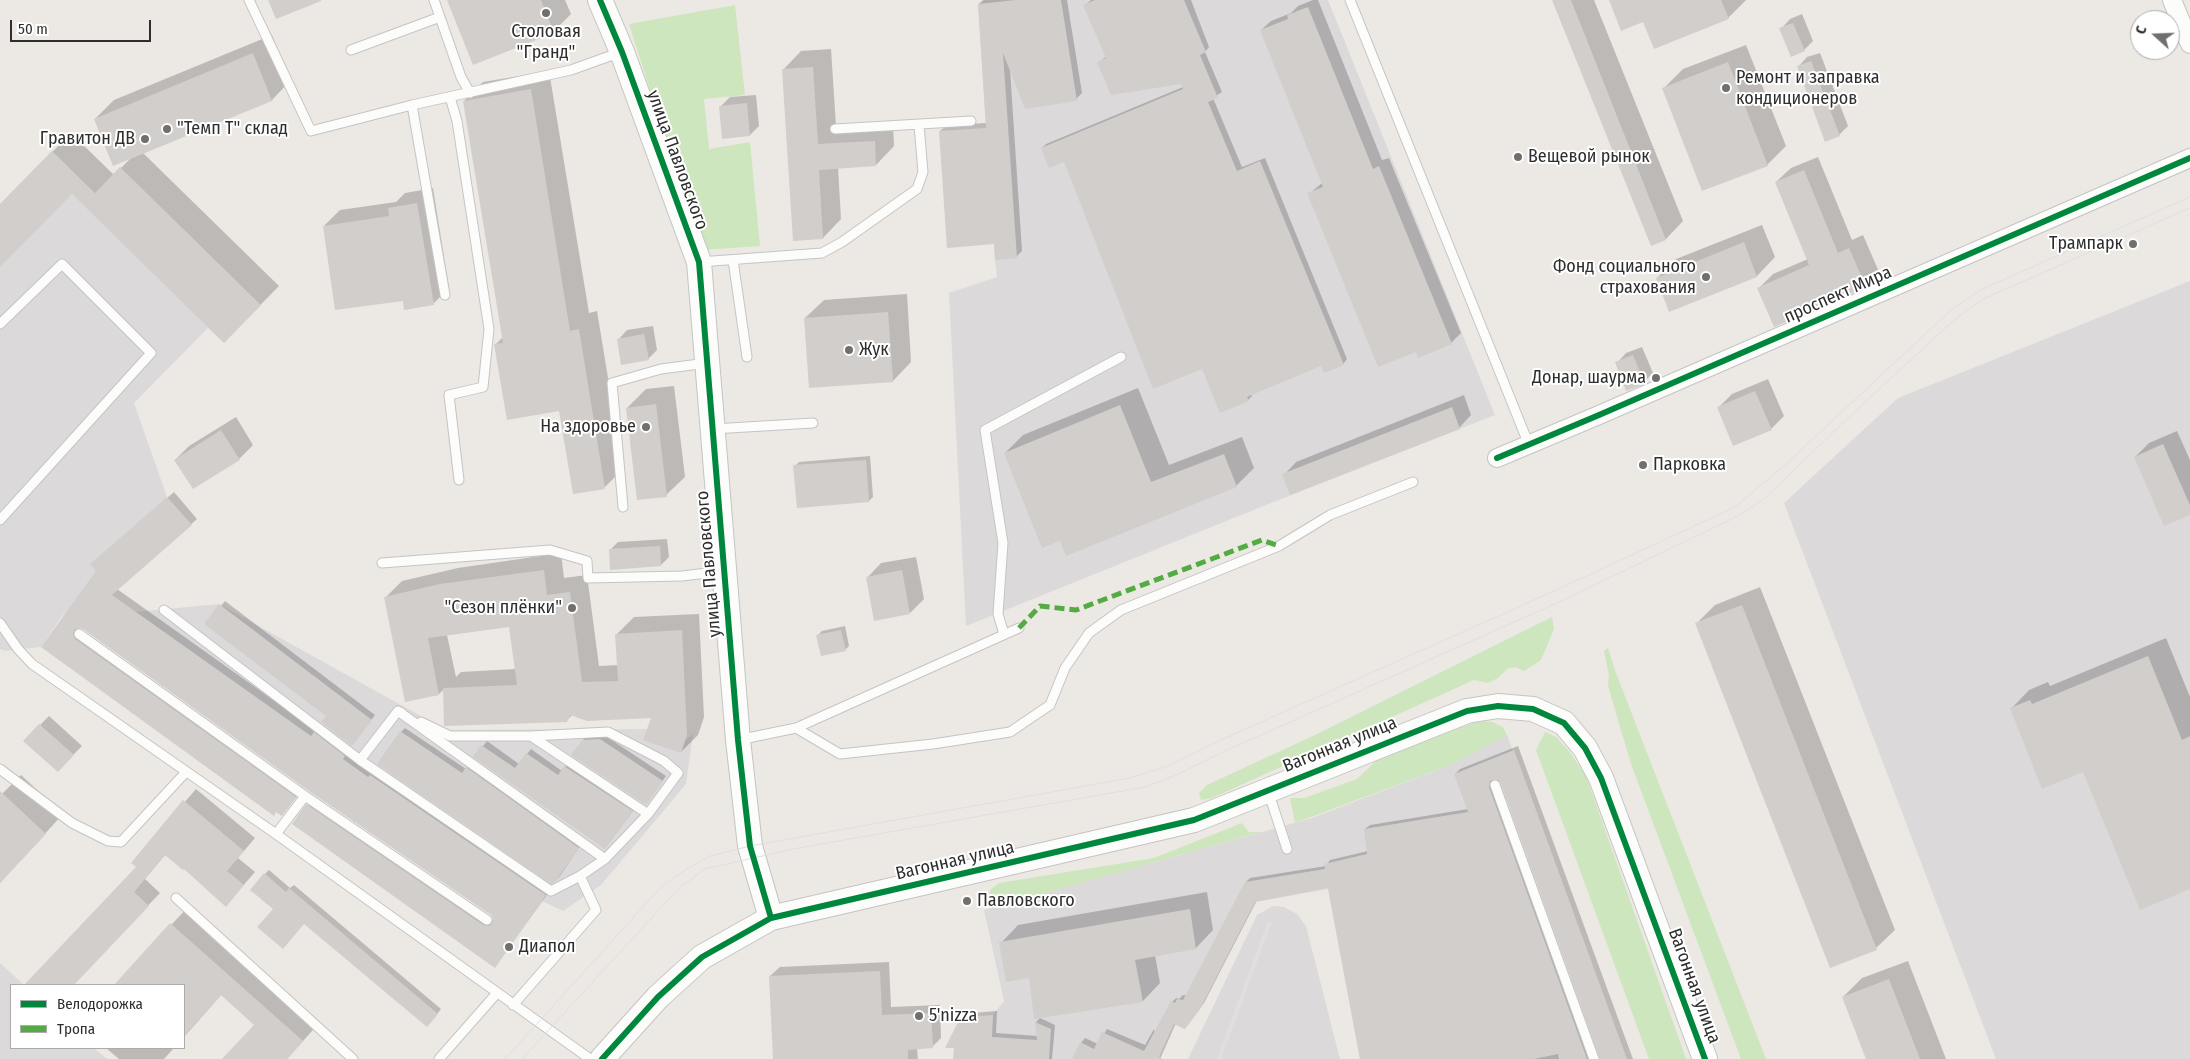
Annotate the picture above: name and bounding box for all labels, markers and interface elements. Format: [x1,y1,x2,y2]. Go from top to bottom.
marker: Столовая "Гранд" [540,7,552,19]
scale bar [12,10,154,42]
north arrow [2130,10,2180,60]
text: 50 m [18,20,48,38]
place label: Столовая "Гранд" [511,21,581,64]
text: С [2132,24,2151,36]
place label: Ремонт и заправка кондиционеров [1736,67,1880,110]
marker: Ремонт и заправка кондиционеров [1720,82,1732,94]
street label: улица Павловского [642,87,712,233]
place label: "Темп Т" склад [177,118,288,140]
marker: "Темп Т" склад [161,123,173,135]
place label: Гравитон ДВ [40,128,135,150]
marker: Гравитон ДВ [139,133,151,145]
place label: Вещевой рынок [1528,146,1650,168]
marker: Вещевой рынок [1512,151,1524,163]
place label: Трампарк [2049,233,2123,255]
marker: Трампарк [2127,238,2139,250]
place label: Фонд социального страхования [1553,256,1696,298]
street label: проспект Мира [1781,262,1895,328]
marker: Фонд социального страхования [1700,271,1712,283]
place label: Жук [859,339,889,361]
marker: Жук [843,344,855,356]
place label: Донар, шаурма [1532,367,1646,389]
marker: Донар, шаурма [1650,372,1662,384]
place label: На здоровье [540,416,636,438]
marker: На здоровье [640,421,652,433]
place label: Парковка [1653,454,1726,476]
marker: Парковка [1637,459,1649,471]
street label: улица Павловского [692,490,726,638]
place label: "Сезон плёнки" [445,597,562,619]
marker: "Сезон плёнки" [566,602,578,614]
street label: Вагонная улица [1280,712,1400,778]
street label: Вагонная улица [894,837,1016,885]
place label: Павловского [977,890,1075,912]
marker: Павловского [961,895,973,907]
street label: Вагонная улица [1663,925,1725,1047]
place label: Диапол [519,936,576,958]
marker: Диапол [503,941,515,953]
legend [10,984,185,1049]
text: Велодорожка [57,995,143,1013]
place label: 5'nizza [929,1005,977,1027]
marker: 5'nizza [913,1010,925,1022]
text: Тропа [57,1020,95,1038]

